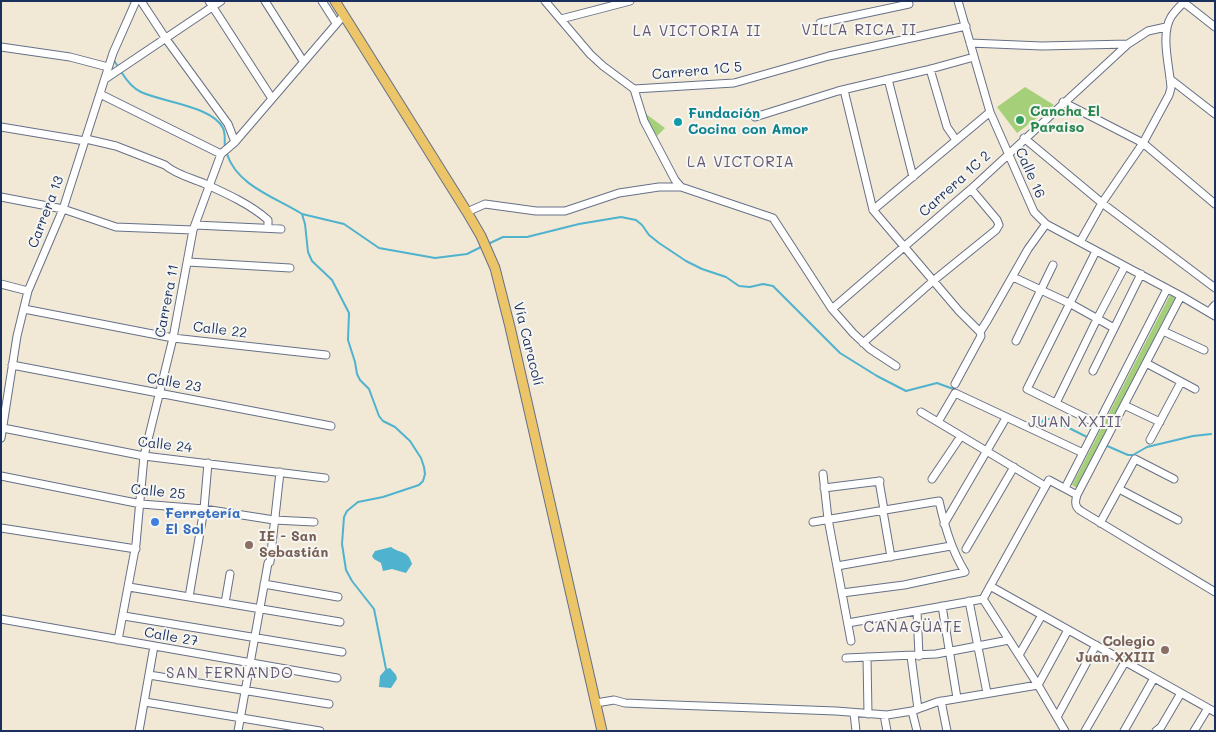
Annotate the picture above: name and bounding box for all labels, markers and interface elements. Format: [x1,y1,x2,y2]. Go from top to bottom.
district label: VILLA RICA II [800,21,918,39]
district label: LA VICTORIA II [631,22,763,40]
street label: Carrera 1C 5 [651,59,743,83]
place label: Cancha El Paraiso [1030,104,1100,136]
place label: Fundación Cocina con Amor [688,106,808,138]
marker: Cancha El Paraiso [1014,114,1026,126]
marker: Fundación Cocina con Amor [672,116,684,128]
street label: Calle 16 [1011,145,1049,201]
street label: Carrera 1C 2 [916,148,994,220]
district label: LA VICTORIA [686,153,796,171]
street label: Carrera 13 [25,173,67,251]
street label: Carrera 11 [152,263,182,339]
street label: Vía Caracolí [510,300,546,388]
street label: Calle 22 [192,318,248,342]
street label: Calle 23 [146,370,202,396]
district label: JUAN XXIII [1027,413,1123,431]
street label: Calle 24 [137,433,193,457]
street label: Calle 25 [130,481,186,503]
place label: Ferretería El Sol [165,506,241,538]
marker: Ferretería El Sol [149,516,161,528]
place label: IE - San Sebastián [259,529,328,562]
marker: IE - San Sebastián [243,539,255,551]
district label: CAÑAGÜATE [862,618,964,636]
street label: Calle 27 [143,624,199,650]
place label: Colegio Juan XXIII [1076,634,1155,666]
marker: Colegio Juan XXIII [1159,644,1171,656]
district label: SAN FERNANDO [165,664,295,682]

